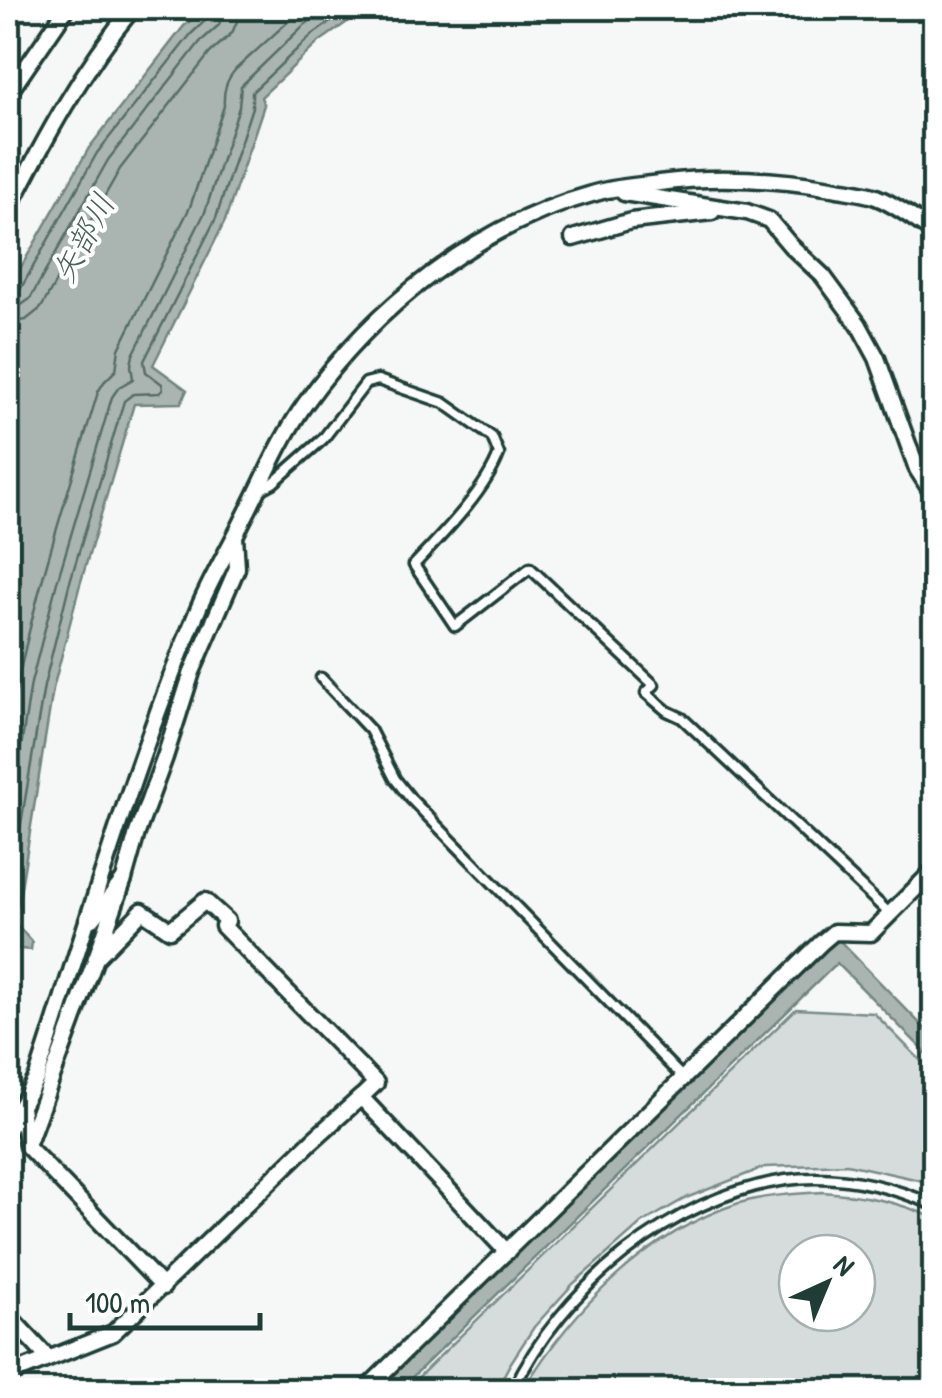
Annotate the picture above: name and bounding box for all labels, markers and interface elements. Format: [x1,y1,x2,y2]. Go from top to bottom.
water label: 矢部川 [41,186,125,290]
north arrow [777,1233,877,1333]
text: N [826,1246,863,1284]
scale bar [70,1268,260,1330]
text: 100 m [85,1282,150,1322]

